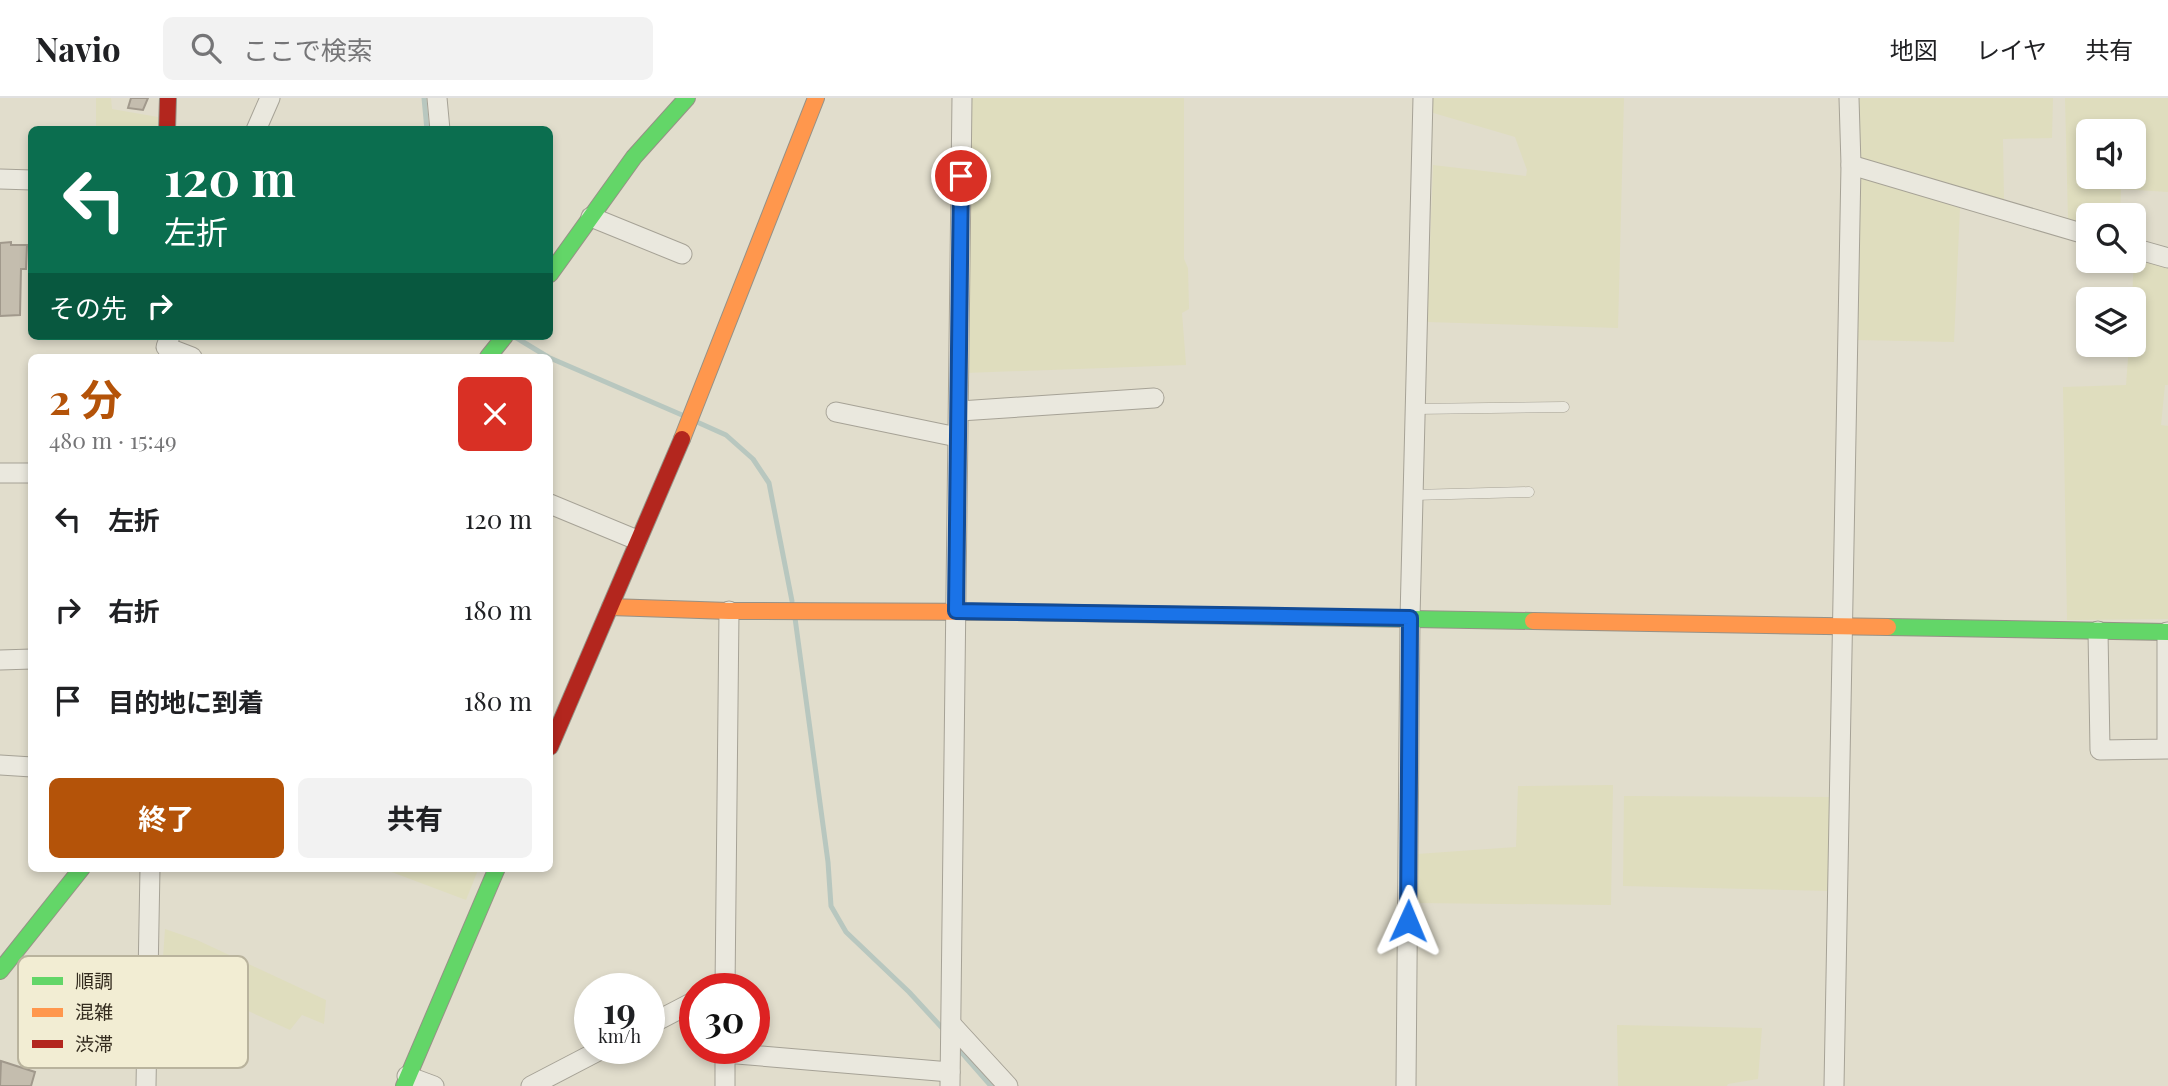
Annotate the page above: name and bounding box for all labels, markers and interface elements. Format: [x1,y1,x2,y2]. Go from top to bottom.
search box [163,17,653,80]
text: Navio [35,26,121,70]
icon: search [187,29,225,67]
text: ここで検索 [243,32,373,67]
text: 地図 [1890,33,1938,65]
text: レイヤ [1976,33,2047,65]
text: 共有 [2085,33,2133,65]
map controls [2076,119,2146,357]
button: sound [2076,119,2146,189]
text: 120 m [164,144,296,209]
pin [931,146,991,206]
icon: left [49,154,140,245]
icon: arrive [942,157,980,195]
button: search [2076,203,2146,273]
text: 左折 [164,209,228,252]
icon: right [141,287,179,325]
button: layers [2076,287,2146,357]
text: その先 [49,290,127,325]
text: 2 分 [49,370,122,426]
button: close [458,377,532,451]
text: 480 m · 15:49 [49,424,177,455]
icon: left [49,500,87,538]
text: 120 m [465,501,532,536]
text: 左折 [108,502,160,537]
icon: right [49,591,87,629]
text: 180 m [464,592,532,627]
text: 右折 [108,593,160,628]
icon: arrive [49,682,87,720]
text: 180 m [464,683,532,718]
text: 目的地に到着 [108,684,264,719]
button: 終了 [49,778,284,858]
button: 共有 [298,778,532,858]
position arrow [1371,884,1445,958]
legend [18,956,248,1068]
text: 順調 [75,967,113,993]
speed limit sign: 30 [679,973,770,1064]
text: 19 [603,986,636,1033]
text: 混雑 [75,998,113,1024]
text: km/h [598,1024,641,1048]
text: 渋滞 [75,1030,113,1056]

